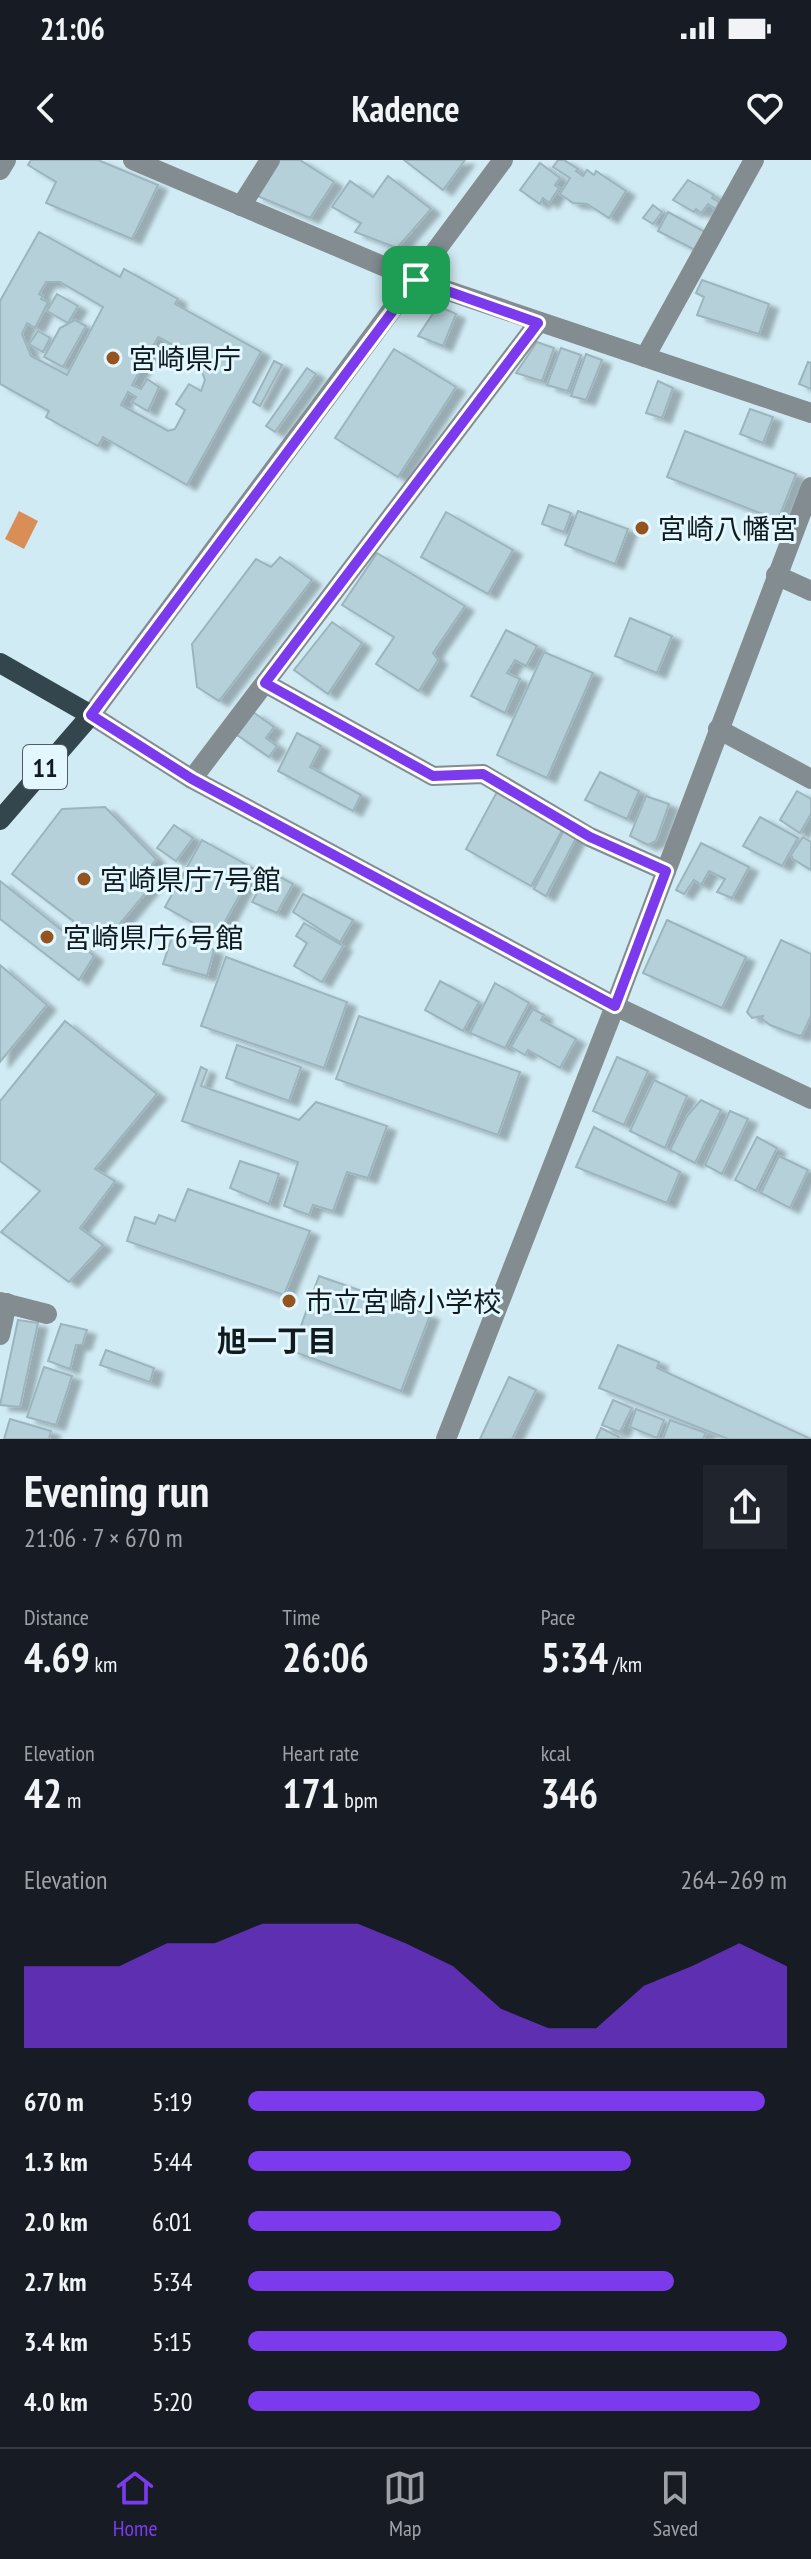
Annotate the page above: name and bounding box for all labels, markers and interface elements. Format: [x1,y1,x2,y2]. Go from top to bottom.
text: 21:06 [40,9,105,48]
text: Kadence [351,85,460,132]
icon: back [24,86,68,130]
icon: heart [743,86,787,130]
pin [382,246,450,314]
icon: arrive [394,258,438,302]
place label: 宮崎県庁 [129,340,241,377]
marker: 宮崎県庁 [104,349,122,367]
place label: 宮崎八幡宮 [658,510,798,547]
marker: 宮崎八幡宮 [633,519,651,537]
road number: 11 [23,745,67,789]
place label: 宮崎県庁7号館 [100,861,281,898]
marker: 宮崎県庁7号館 [75,870,93,888]
place label: 宮崎県庁6号館 [63,919,244,956]
marker: 宮崎県庁6号館 [38,928,56,946]
place label: 市立宮崎小学校 [305,1283,501,1320]
marker: 市立宮崎小学校 [280,1292,298,1310]
district label: 旭一丁目 [217,1321,337,1360]
text: Evening run [24,1462,209,1519]
button: share [703,1465,787,1549]
text: 21:06 · 7 × 670 m [24,1521,183,1554]
text: Distance [24,1603,89,1631]
text: Time [282,1603,320,1631]
text: Pace [541,1603,575,1631]
text: 4.69 [24,1631,90,1683]
text: 26:06 [282,1631,369,1683]
text: 5:34 [541,1631,608,1683]
text: km [90,1650,117,1678]
text: /km [608,1650,642,1678]
text: Elevation [24,1739,95,1767]
text: Heart rate [282,1739,359,1767]
text: kcal [541,1739,571,1767]
text: 42 [24,1767,62,1819]
text: 171 [282,1767,340,1819]
text: 346 [541,1767,598,1819]
text: m [62,1786,81,1814]
text: bpm [340,1786,378,1814]
text: Elevation [24,1863,107,1896]
text: 264–269 m [681,1863,787,1896]
text: 670 m [24,2085,84,2118]
text: 5:19 [152,2085,192,2118]
text: 1.3 km [24,2145,88,2178]
text: 5:44 [152,2145,192,2178]
text: 2.0 km [24,2205,88,2238]
text: 6:01 [152,2205,192,2238]
text: 2.7 km [24,2265,87,2298]
text: 5:34 [152,2265,192,2298]
text: 3.4 km [24,2325,88,2358]
text: 5:15 [152,2325,192,2358]
text: 4.0 km [24,2385,88,2418]
text: 5:20 [152,2385,192,2418]
tab: Home [113,2466,158,2542]
tab: Map [383,2466,427,2542]
tab: Saved [653,2466,698,2542]

